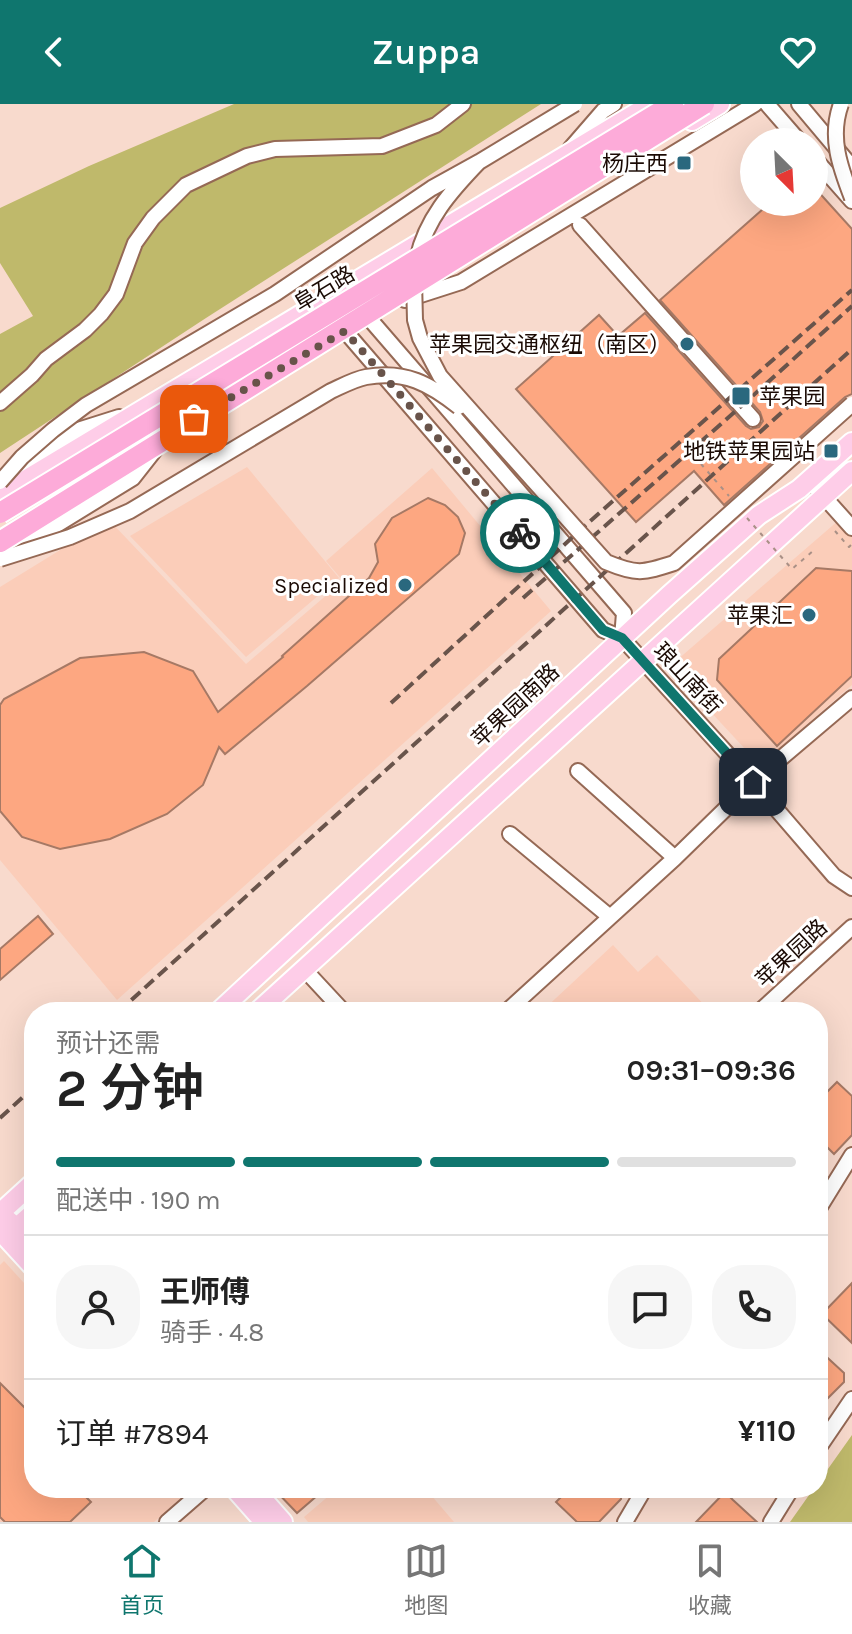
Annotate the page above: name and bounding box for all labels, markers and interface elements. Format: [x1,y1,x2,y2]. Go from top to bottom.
icon: back [32,30,76,74]
icon: heart [776,30,820,74]
text: Zuppa [372,31,480,73]
north arrow [740,128,828,216]
map controls [740,128,828,216]
place label: 杨庄西 [602,151,668,177]
marker: 杨庄西 [675,154,693,172]
street label: 阜石路 [290,261,360,317]
place label: 苹果园交通枢纽（南区） [429,332,671,358]
marker: 苹果园交通枢纽（南区） [678,335,696,353]
place label: 苹果园 [759,384,825,410]
pin [160,385,228,453]
marker: 苹果园 [730,385,752,407]
icon: bag [172,397,216,441]
place label: 地铁苹果园站 [683,439,815,465]
marker: 地铁苹果园站 [822,442,840,460]
courier [480,493,560,573]
icon: bike [498,511,542,555]
place label: Specialized [274,573,389,599]
marker: Specialized [396,576,414,594]
place label: 苹果汇 [727,603,793,629]
marker: 苹果汇 [800,606,818,624]
street label: 琅山南街 [648,638,727,720]
street label: 苹果园南路 [467,659,565,753]
pin [719,748,787,816]
icon: home [731,760,775,804]
street label: 苹果园路 [751,914,833,993]
text: 预计还需 [56,1028,160,1059]
text: 09:31–09:36 [627,1052,796,1088]
text: 2 分钟 [56,1058,204,1119]
text: 配送中 · 190 m [56,1185,221,1216]
button: person [56,1265,140,1349]
button: chat [608,1265,692,1349]
button: phone [712,1265,796,1349]
text: 王师傅 [160,1274,250,1310]
text: 骑手 · 4.8 [160,1317,264,1348]
text: ¥110 [738,1413,796,1449]
text: 订单 #7894 [56,1416,209,1452]
tab: 首页 [120,1539,164,1619]
tab: 地图 [404,1539,448,1619]
tab: 收藏 [688,1539,732,1619]

